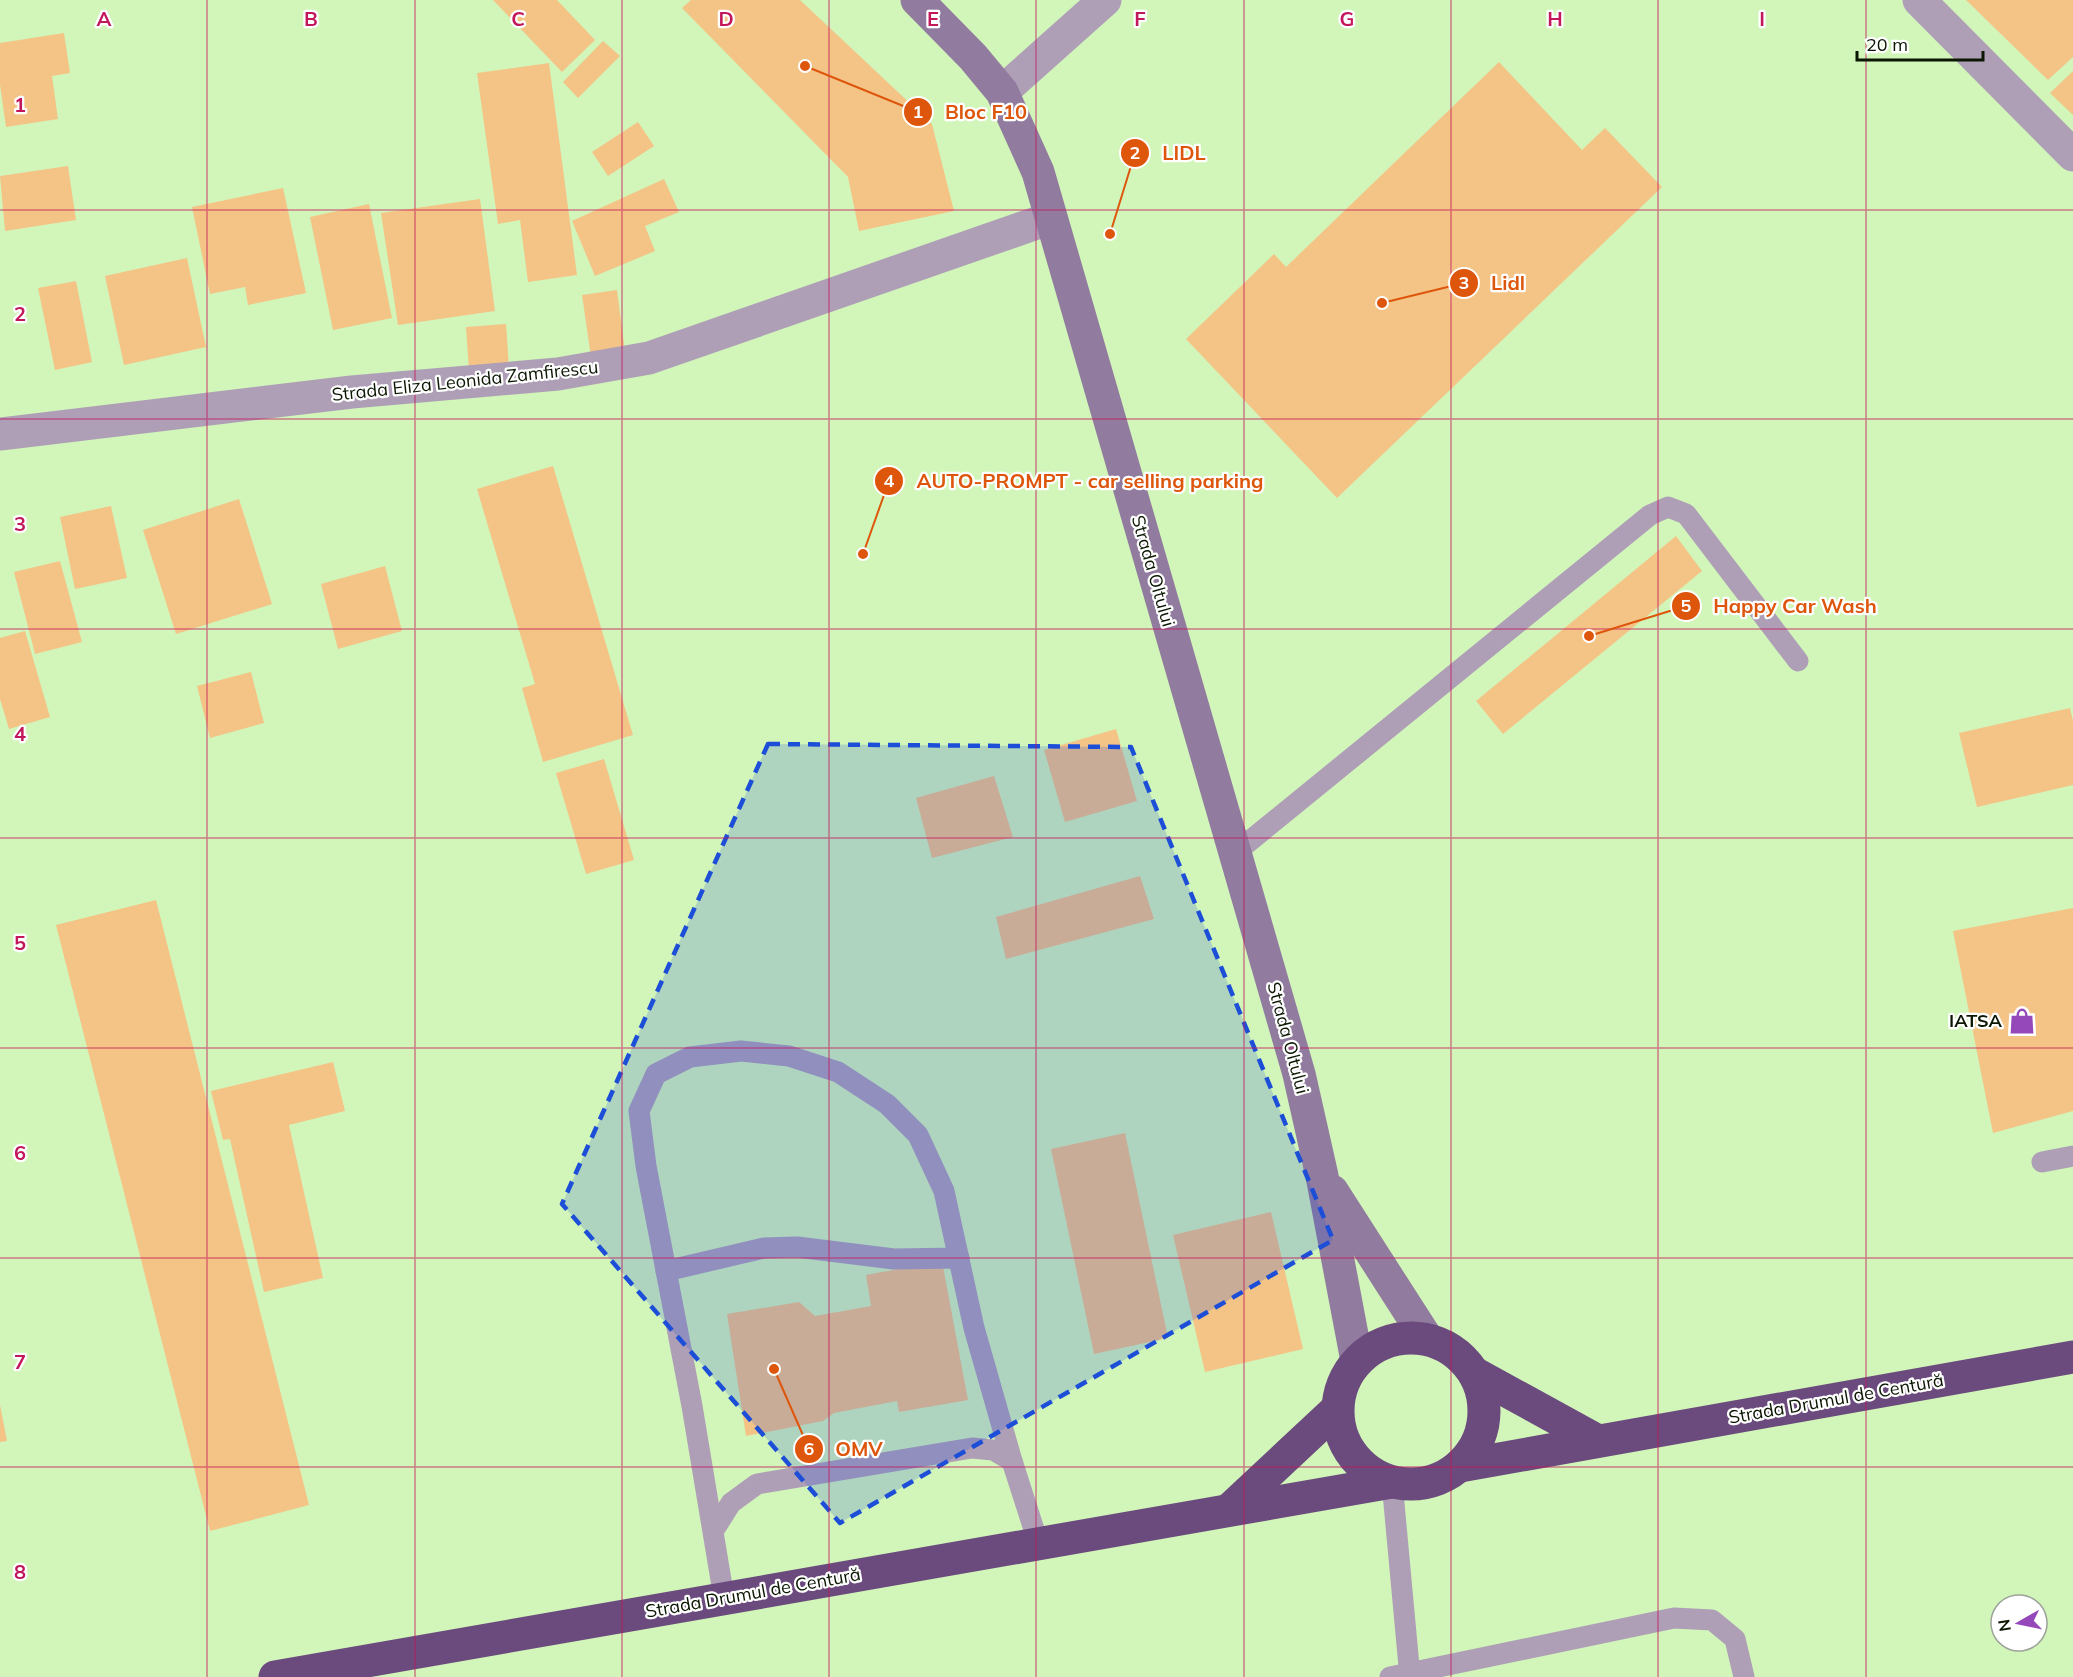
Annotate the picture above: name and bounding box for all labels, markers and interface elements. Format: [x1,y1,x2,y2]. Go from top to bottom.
text: A [97,6,112,31]
text: B [304,6,318,31]
text: C [511,6,525,31]
text: D [718,6,734,31]
text: E [927,6,939,31]
text: F [1134,6,1146,31]
text: G [1340,6,1354,31]
text: H [1547,6,1563,31]
text: I [1759,6,1765,31]
scale bar [1857,24,1983,62]
text: 20 m [1866,33,1908,56]
text: 1 [14,92,26,117]
callout: Bloc F10 [903,93,1039,131]
text: Bloc F10 [945,99,1027,124]
text: 1 [913,100,923,123]
callout: LIDL [1120,134,1217,172]
text: LIDL [1162,140,1206,165]
text: 2 [1130,141,1140,164]
callout: Lidl [1449,264,1537,302]
text: Lidl [1491,270,1525,295]
text: 3 [1459,271,1469,294]
text: 2 [14,301,26,326]
street label: Strada Eliza Leonida Zamfirescu [331,355,599,406]
callout: AUTO-PROMPT - car selling parking [874,462,1275,500]
text: AUTO-PROMPT - car selling parking [917,468,1263,493]
text: 4 [884,469,895,492]
text: 3 [14,511,26,536]
street label: Strada Oltului [1127,512,1180,629]
callout: Happy Car Wash [1671,587,1889,625]
text: Happy Car Wash [1713,593,1877,618]
text: 5 [1681,594,1692,617]
text: 4 [14,721,26,746]
text: 5 [14,930,26,955]
street label: Strada Oltului [1263,979,1314,1096]
shop icon: IATSA [2007,1006,2037,1036]
place label: IATSA [1949,1009,2002,1032]
text: 6 [14,1140,26,1165]
text: 7 [14,1349,26,1374]
street label: Strada Drumul de Centură [1727,1368,1945,1429]
callout: OMV [794,1430,895,1468]
text: OMV [835,1436,883,1461]
text: 6 [804,1437,815,1460]
text: 8 [14,1559,26,1584]
street label: Strada Drumul de Centură [644,1562,862,1623]
north arrow [1989,1593,2049,1653]
text: N [1993,1618,2015,1633]

